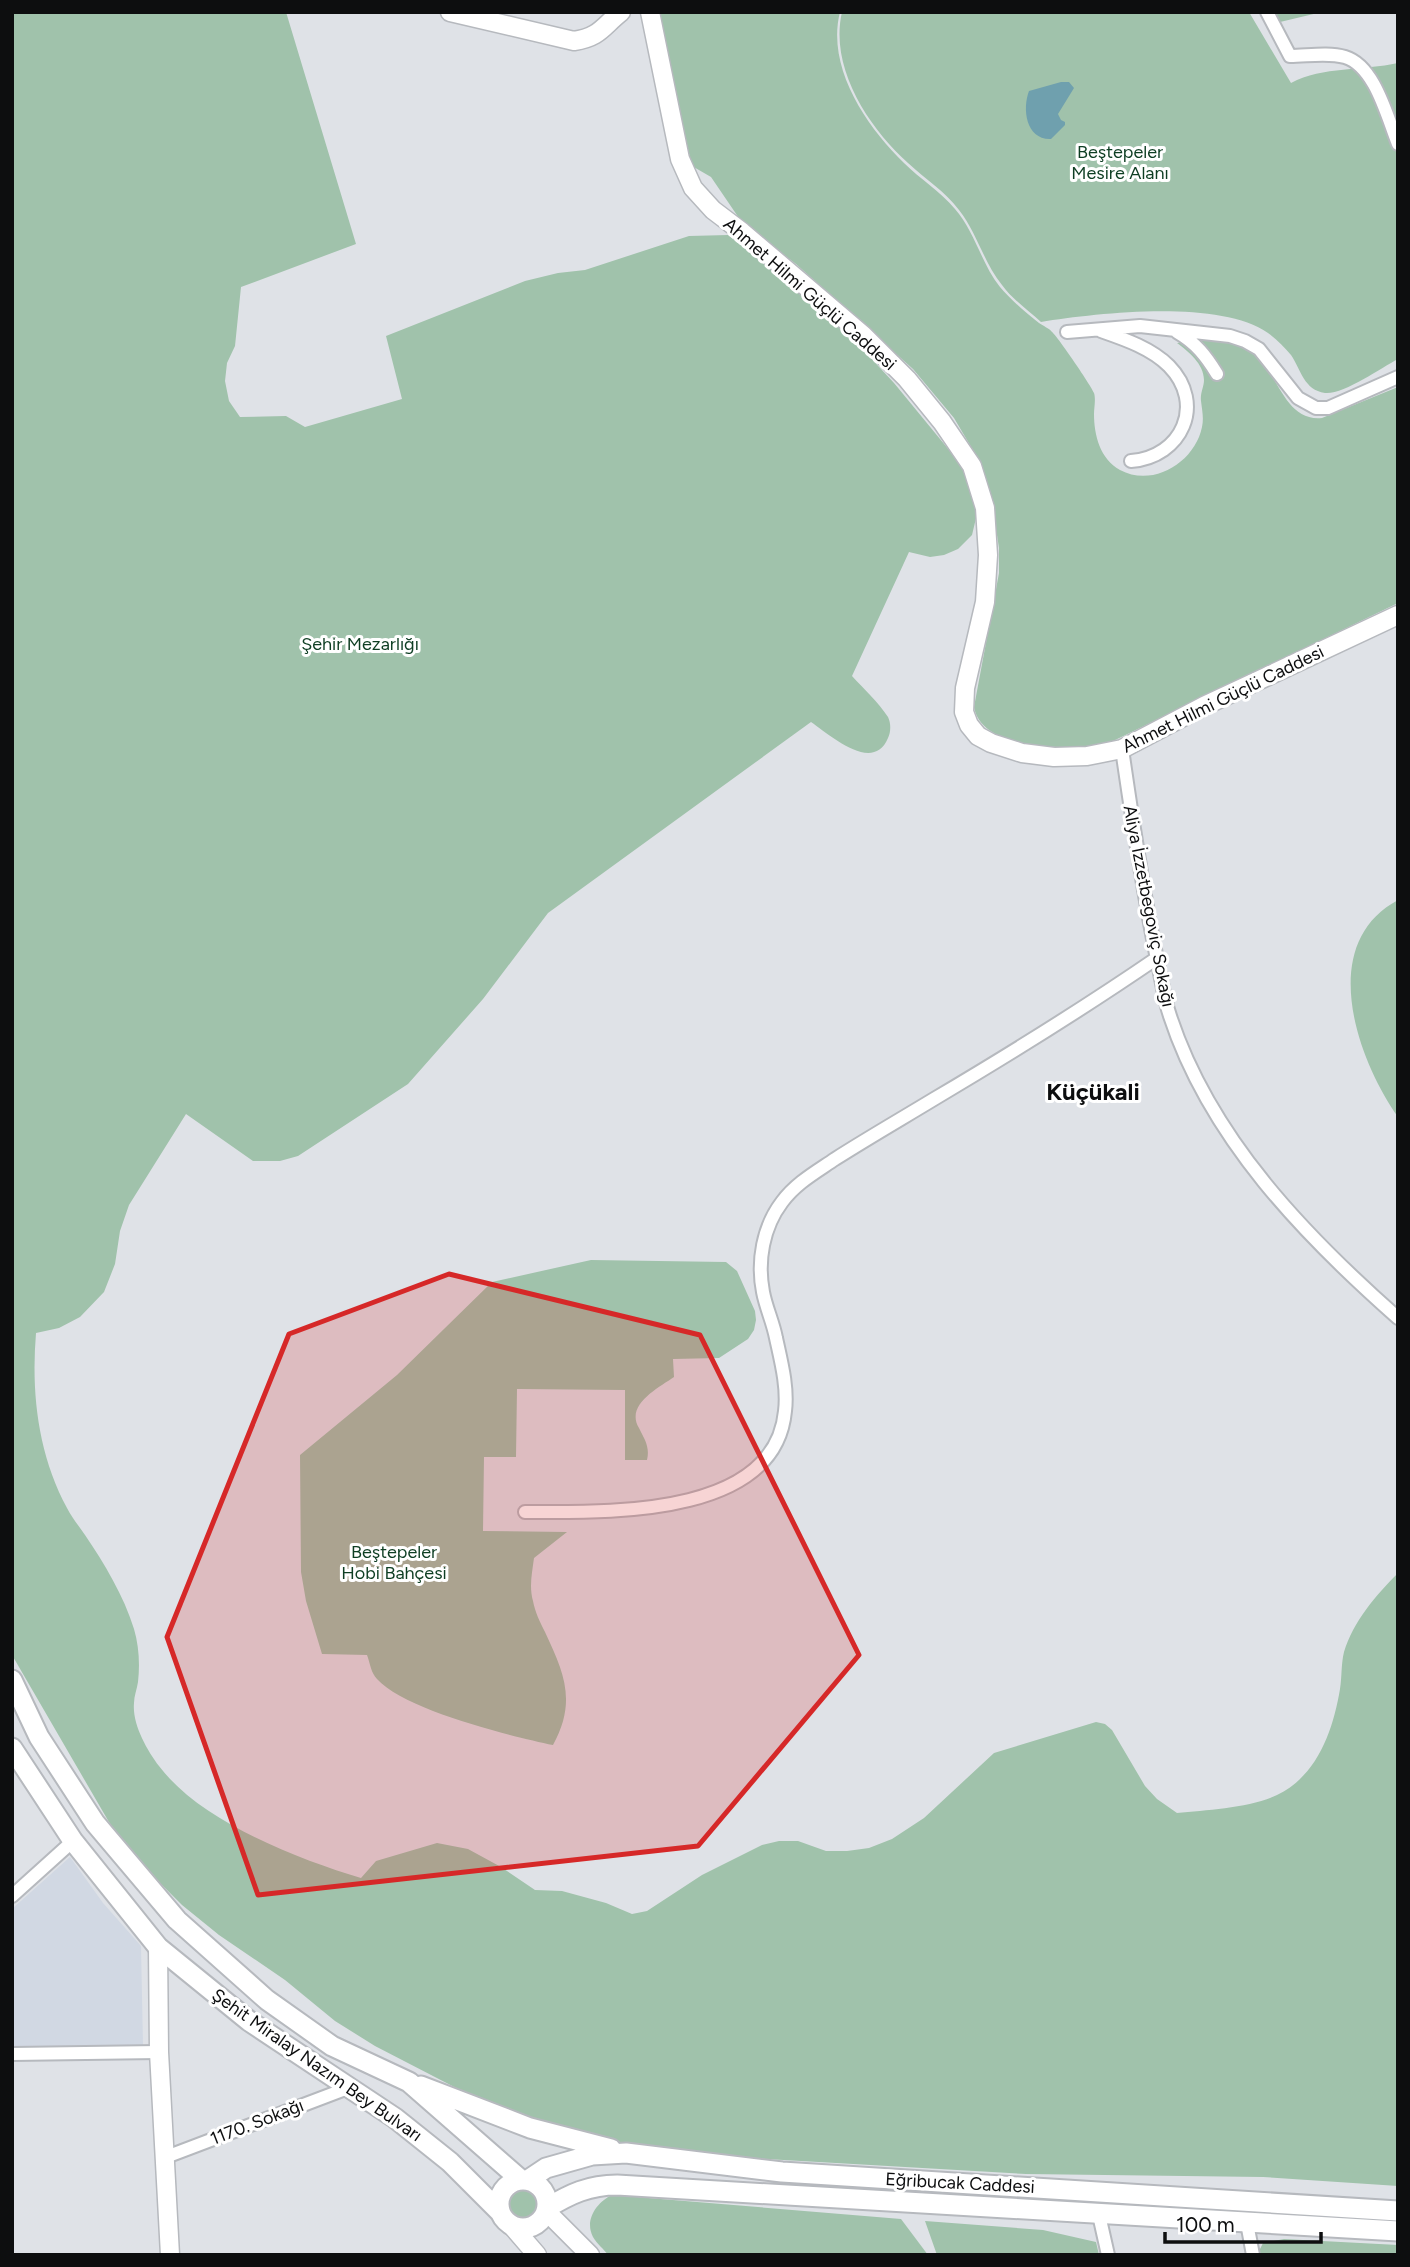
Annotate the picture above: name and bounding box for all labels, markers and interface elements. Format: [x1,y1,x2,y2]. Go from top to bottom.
park label: Beştepeler Mesire Alanı [1071,141,1169,184]
street label: Ahmet Hilmi Güçlü Caddesi [719,213,901,375]
park label: Şehir Mezarlığı [301,633,419,655]
street label: Ahmet Hilmi Güçlü Caddesi [1119,641,1327,757]
street label: Aliya İzzetbegoviç Sokağı [1119,803,1179,1009]
district label: Küçükali [1046,1077,1140,1106]
park label: Beştepeler Hobi Bahçesi [341,1541,447,1584]
street label: Şehit Miralay Nazım Bey Bulvarı [208,1984,426,2146]
street label: 1170. Sokağı [207,2094,307,2150]
street label: Eğribucak Caddesi [885,2168,1035,2198]
scale bar [1165,2200,1321,2244]
text: 100 m [1176,2212,1235,2237]

